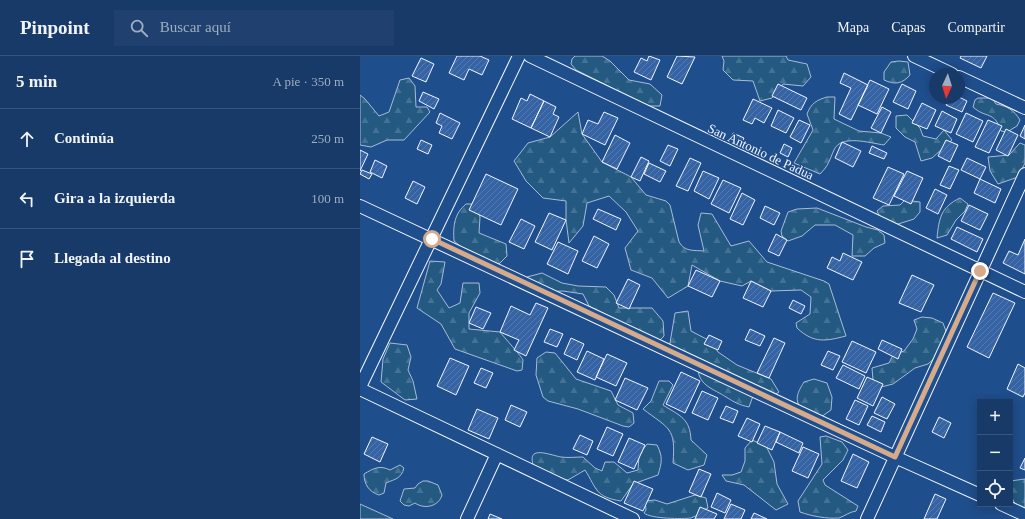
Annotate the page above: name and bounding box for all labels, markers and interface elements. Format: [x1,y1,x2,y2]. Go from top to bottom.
search box [114,10,394,46]
text: Pinpoint [20,17,90,38]
icon: search [128,17,150,39]
text: Buscar aquí [160,19,231,35]
text: Mapa [837,20,869,35]
text: Capas [891,20,925,35]
text: Compartir [947,20,1005,35]
north arrow [929,68,965,104]
text: 5 min [16,72,57,91]
text: A pie · 350 m [273,74,344,89]
street label: San Antonio de Padua [705,120,816,183]
icon: ahead [16,128,38,150]
text: Continúa [54,130,114,146]
text: 250 m [311,131,344,146]
icon: left [16,188,38,210]
text: Gira a la izquierda [54,190,175,206]
text: 100 m [311,191,344,206]
route start [423,230,441,248]
icon: arrive [16,248,38,270]
text: Llegada al destino [54,250,171,266]
route end [971,262,989,280]
map controls [977,399,1013,507]
button: + [977,399,1013,435]
button: − [977,435,1013,471]
button: locate [977,471,1013,507]

